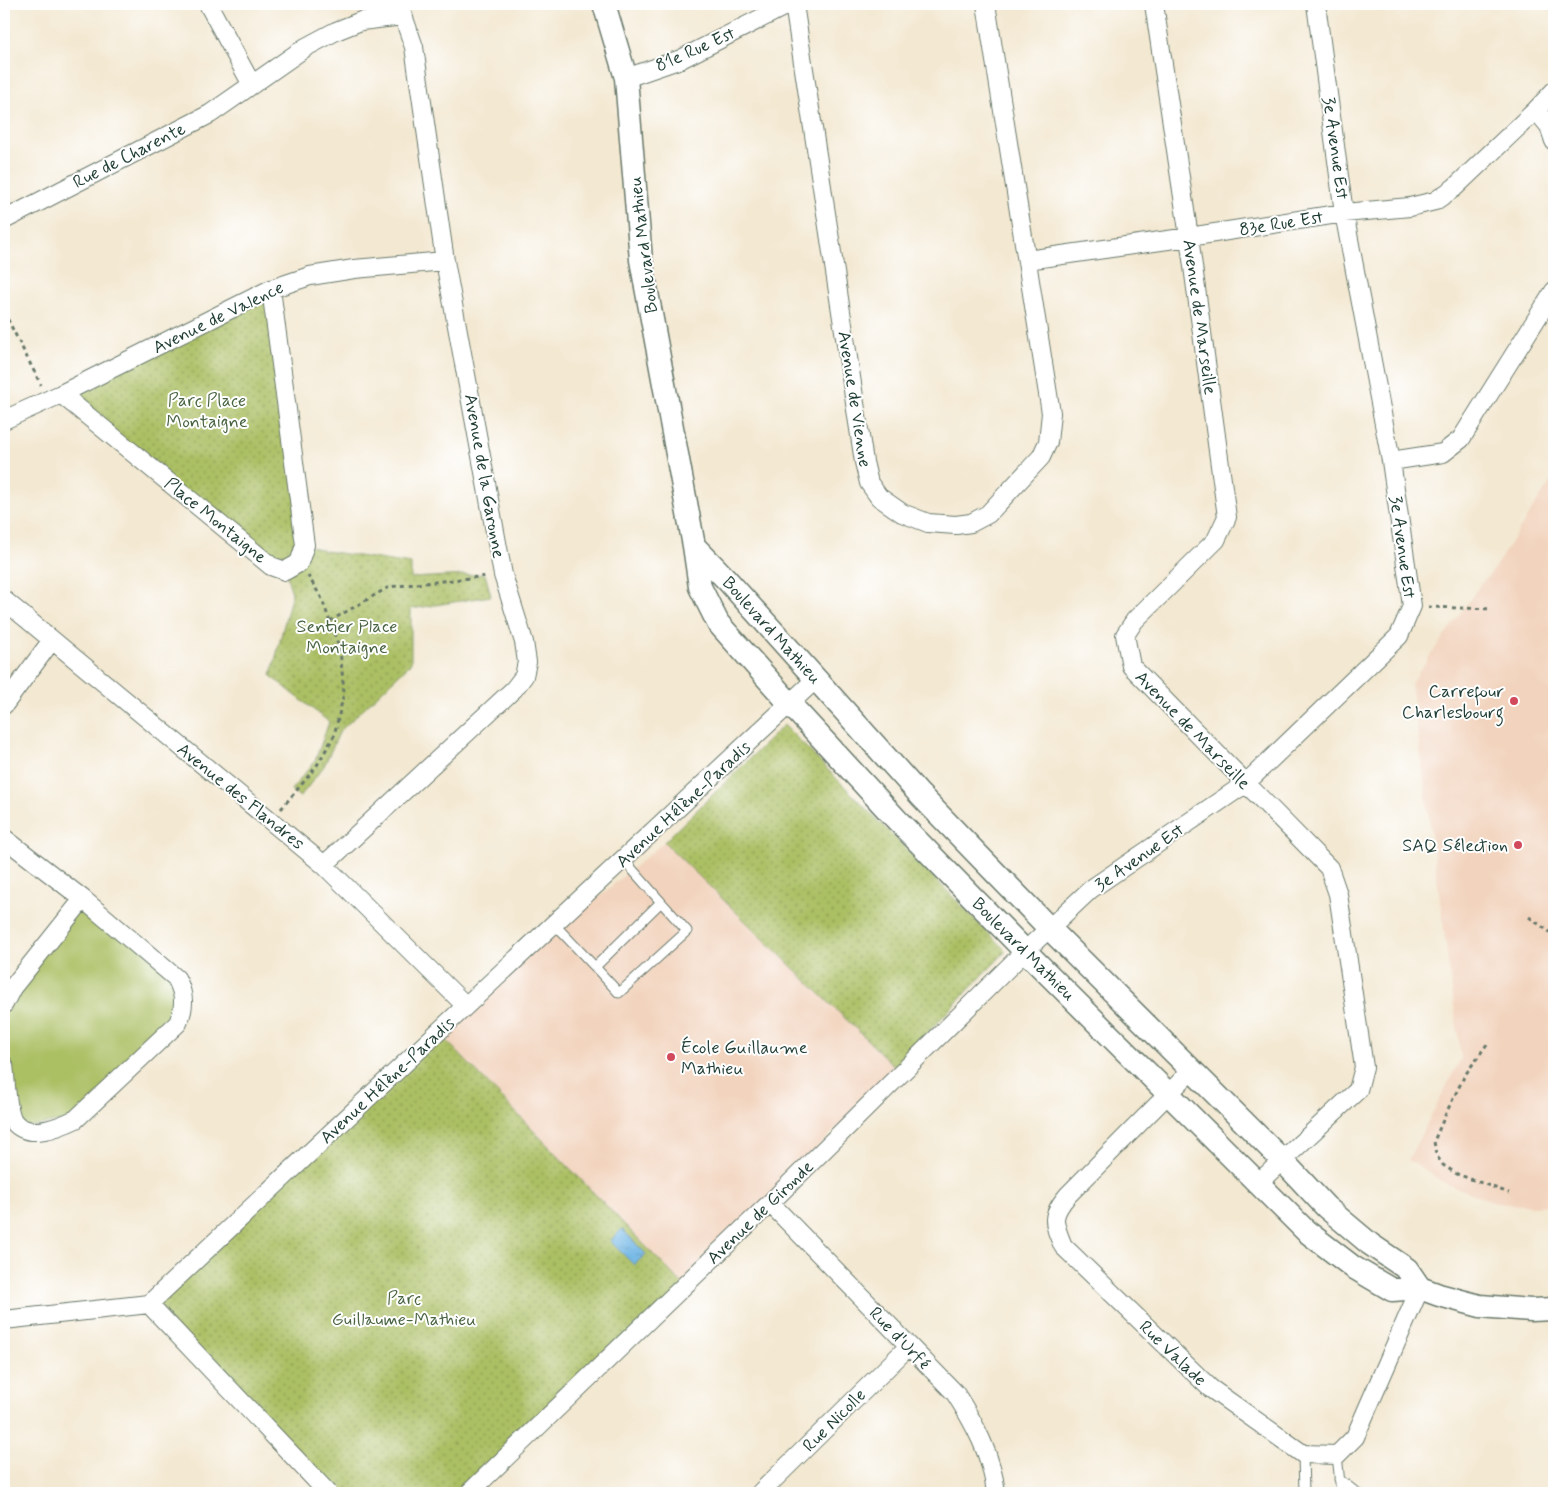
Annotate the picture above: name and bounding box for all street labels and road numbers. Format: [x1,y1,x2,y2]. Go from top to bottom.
street label: 81e Rue Est [652,22,739,78]
street label: 3e Avenue Est [1316,95,1354,202]
street label: Rue de Charente [69,117,190,195]
street label: Boulevard Mathieu [624,175,664,315]
street label: 83e Rue Est [1238,205,1325,242]
street label: Avenue de Marseille [1176,238,1222,396]
street label: Avenue de Valence [149,276,288,360]
street label: Avenue de Vienne [831,329,877,469]
street label: Avenue de la Garonne [458,392,510,560]
street label: Place Montaigne [159,472,272,569]
street label: 3e Avenue Est [1383,494,1421,601]
street label: Boulevard Mathieu [716,572,826,690]
street label: Avenue de Marseille [1129,666,1255,795]
street label: Avenue Hélène-Paradis [611,736,756,874]
street label: Avenue des Flandres [172,738,309,856]
street label: 3e Avenue Est [1090,818,1189,897]
street label: Boulevard Mathieu [966,893,1080,1007]
street label: Avenue Hélène-Paradis [315,1012,460,1150]
street label: Avenue de Gironde [702,1155,819,1270]
street label: Rue d'Urfé [863,1302,935,1375]
street label: Rue Valade [1133,1315,1211,1392]
street label: Rue Nicolle [798,1384,872,1458]

